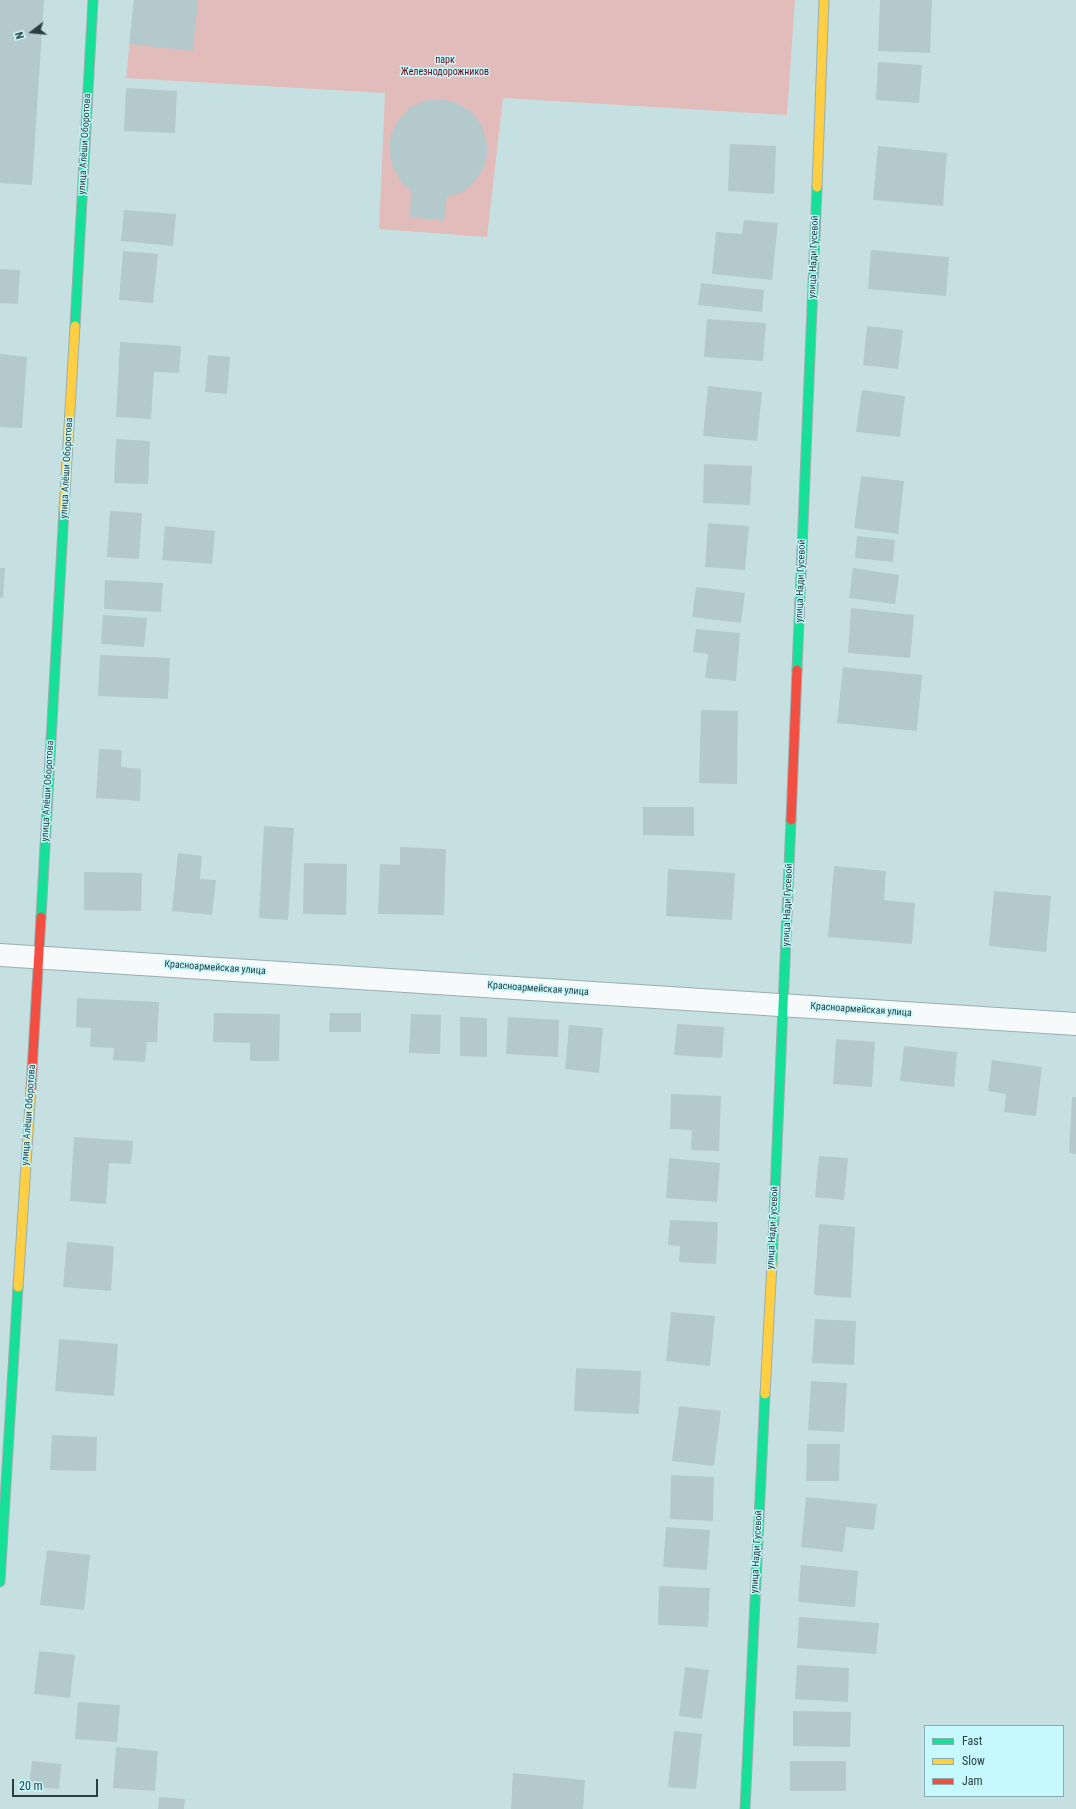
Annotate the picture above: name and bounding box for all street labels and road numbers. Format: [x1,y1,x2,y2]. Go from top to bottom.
street label: улица Алёши Оборотова [76,93,94,195]
street label: улица Нади Гусевой [807,215,821,299]
street label: улица Алёши Оборотова [58,417,76,519]
street label: улица Нади Гусевой [794,539,808,623]
street label: улица Алёши Оборотова [39,740,57,842]
street label: улица Нади Гусевой [781,863,795,947]
street label: Красноармейская улица [164,958,266,978]
street label: Красноармейская улица [487,979,589,999]
street label: Красноармейская улица [810,1000,912,1020]
street label: улица Алёши Оборотова [19,1064,39,1166]
street label: улица Нади Гусевой [765,1186,781,1270]
street label: улица Нади Гусевой [749,1510,765,1594]

